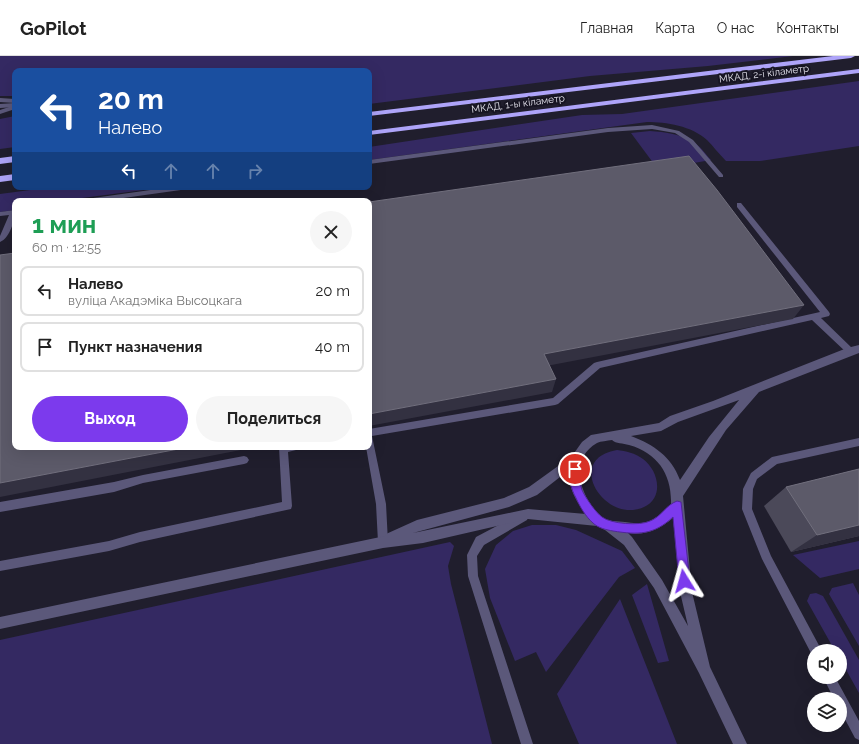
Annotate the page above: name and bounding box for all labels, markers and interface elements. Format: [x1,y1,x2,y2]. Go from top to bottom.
text: GoPilot [20,17,86,39]
text: Главная [580,20,633,36]
text: Карта [655,20,695,36]
text: О нас [717,20,754,36]
text: Контакты [776,20,839,36]
street label: МКАД, 2-і кіламетр [718,63,810,84]
text: 20 m [98,83,164,116]
icon: left [32,84,84,136]
street label: МКАД, 1-ы кіламетр [471,92,565,115]
text: Налево [98,117,162,138]
icon: left [118,160,140,182]
icon: ahead [160,160,182,182]
icon: ahead [202,160,224,182]
icon: right [244,160,266,182]
text: 1 мин [32,210,96,239]
button: close [310,211,352,253]
text: 60 m · 12:55 [32,240,101,255]
text: Налево [68,275,123,293]
icon: left [34,280,56,302]
text: 20 m [315,282,350,300]
text: вуліца Акадэміка Высоцкага [68,293,242,308]
icon: arrive [34,336,56,358]
text: Пункт назначения [68,338,202,356]
text: 40 m [315,338,350,356]
button: Выход [32,396,188,442]
button: Поделиться [196,396,352,442]
pin [558,452,592,486]
icon: arrive [564,458,586,480]
position arrow [663,560,705,602]
map controls [807,644,847,732]
button: sound [807,644,847,684]
button: layers [807,692,847,732]

